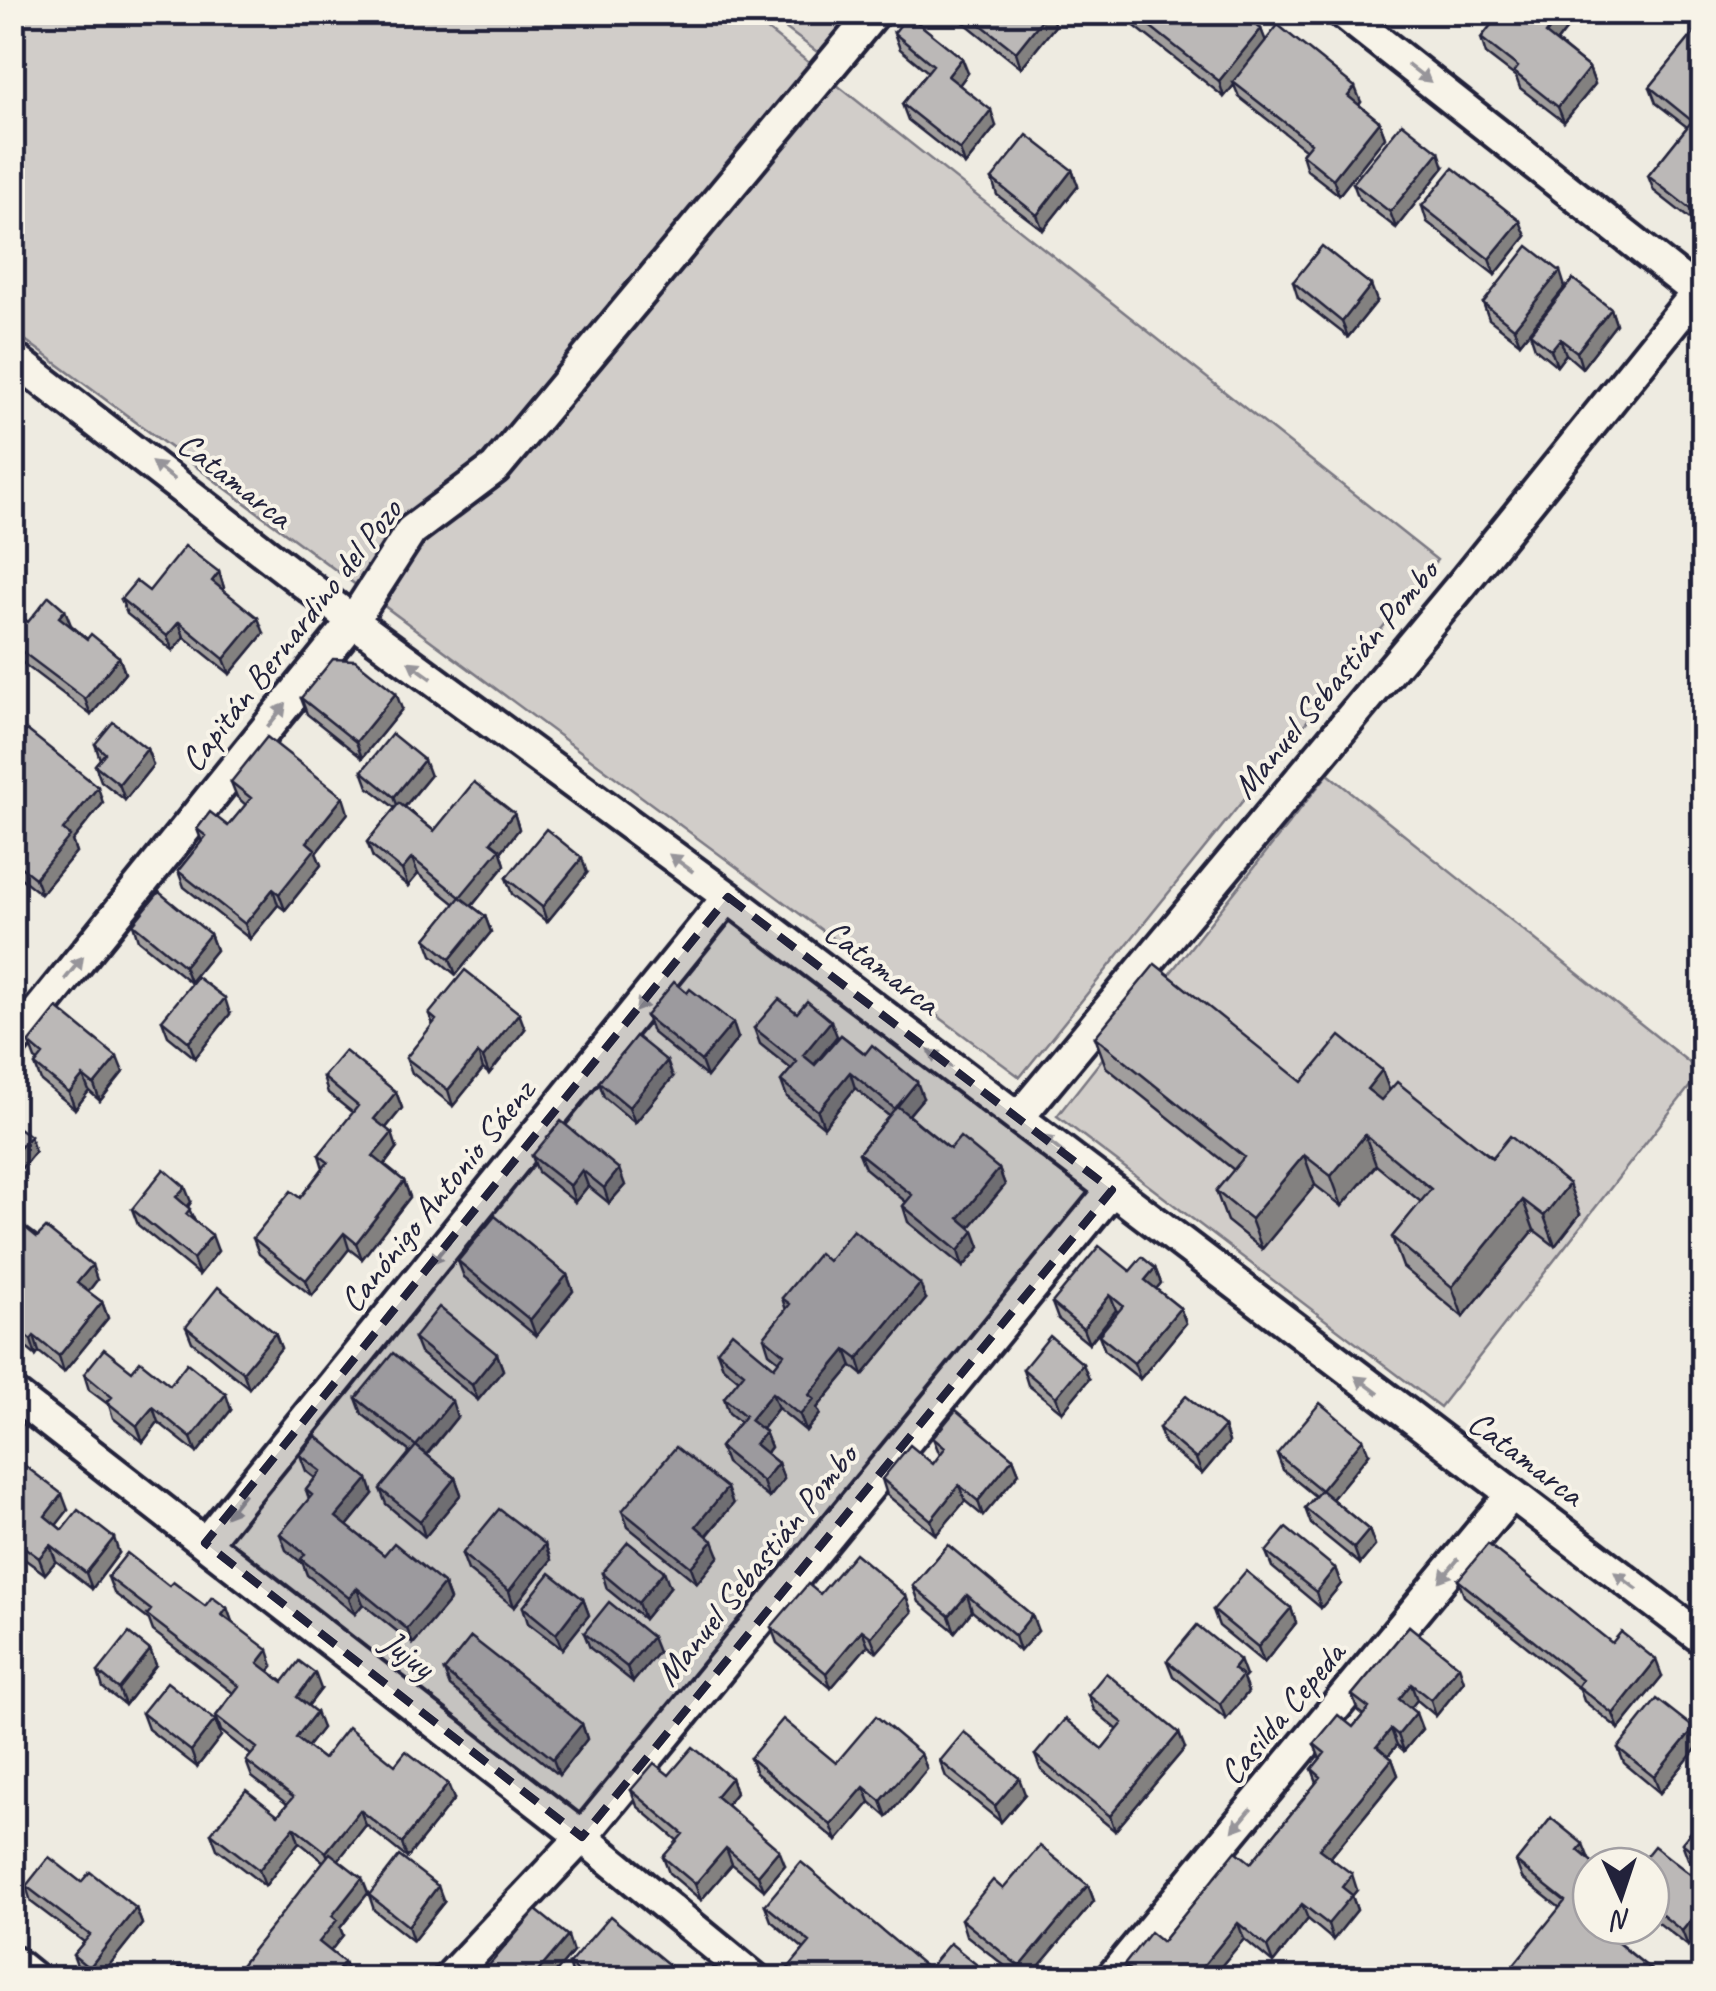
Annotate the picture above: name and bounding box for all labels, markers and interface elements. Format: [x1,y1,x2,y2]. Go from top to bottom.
one-way arrow [1406,62,1432,83]
street label: Catamarca [169,421,304,540]
one-way arrow [150,461,175,482]
street label: Capitán Bernardino del Pozo [170,488,413,781]
street label: Manuel Sebastián Pombo [1222,548,1450,808]
one-way arrow [407,660,433,680]
one-way arrow [266,702,287,728]
one-way arrow [668,853,694,873]
street label: Catamarca [815,909,951,1027]
one-way arrow [63,956,84,981]
one-way arrow [635,987,656,1013]
one-way arrow [928,1048,954,1069]
street label: Canónigo Antonio Sáenz [329,1068,546,1321]
one-way arrow [1040,1135,1066,1155]
one-way arrow [430,1240,451,1265]
one-way arrow [1354,1375,1380,1395]
street label: Catamarca [1459,1400,1595,1518]
street label: Manuel Sebastián Pombo [645,1432,870,1695]
one-way arrow [225,1493,246,1518]
one-way arrow [1439,1557,1460,1582]
one-way arrow [1613,1571,1639,1592]
street label: Jujuy [371,1618,445,1690]
street label: Casilda Cepeda [1209,1630,1357,1794]
one-way arrow [1232,1808,1253,1833]
north arrow [1571,1846,1671,1946]
text: N [1608,1903,1632,1939]

